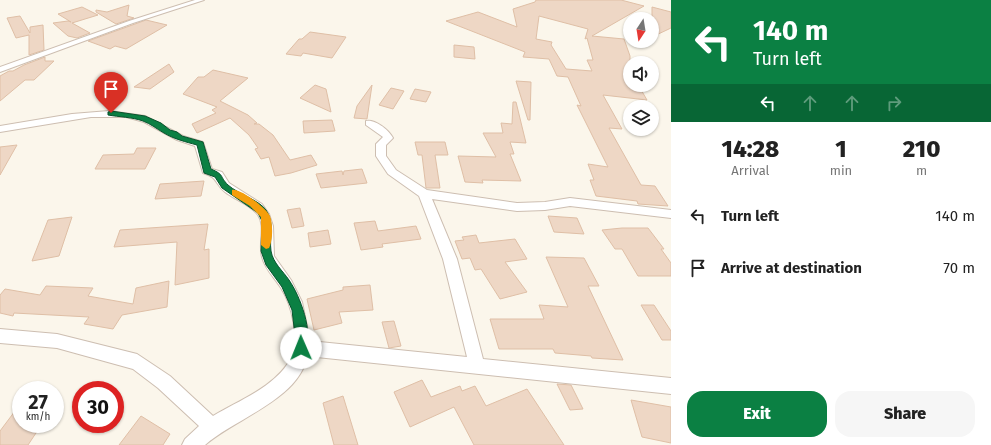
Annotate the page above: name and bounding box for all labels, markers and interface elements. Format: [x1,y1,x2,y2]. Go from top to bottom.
north arrow [623,12,659,48]
map controls [623,12,659,136]
text: 140 m [753,14,829,47]
icon: left [687,16,739,68]
text: Turn left [753,48,822,70]
button: sound [623,56,659,92]
pin [94,72,128,113]
icon: arrive [100,78,122,100]
icon: left [757,92,779,114]
icon: ahead [799,92,821,114]
icon: ahead [841,92,863,114]
icon: right [883,92,905,114]
button: layers [623,100,659,136]
text: 14:28 [722,135,779,163]
text: 1 [835,135,847,163]
text: 210 [903,135,940,163]
text: Arrival [731,163,769,178]
text: min [830,163,852,178]
text: m [916,163,927,178]
icon: left [687,205,709,227]
text: Turn left [721,207,779,225]
text: 140 m [935,207,975,225]
icon: arrive [687,257,709,279]
text: Arrive at destination [721,259,862,277]
text: 70 m [943,259,975,277]
position arrow [280,327,322,369]
speed limit sign: 30 [72,381,124,433]
text: 27 [28,390,48,414]
button: Exit [687,391,827,437]
button: Share [835,391,975,437]
text: km/h [26,411,50,423]

